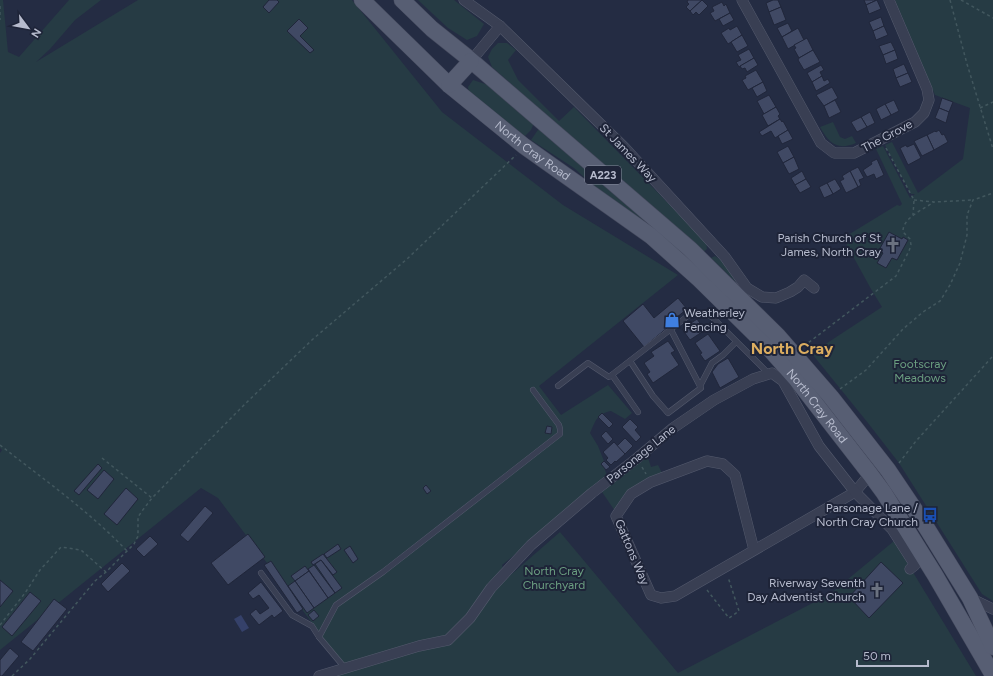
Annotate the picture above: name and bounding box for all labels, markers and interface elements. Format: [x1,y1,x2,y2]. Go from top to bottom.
north arrow [8,8,48,48]
text: N [28,26,44,40]
street label: The Grove [859,117,915,155]
street label: North Cray Road [492,118,573,183]
street label: St James Way [597,121,660,186]
road number: A223 [585,166,621,184]
place label: Parish Church of St James, North Cray [777,231,882,259]
church icon: Parish Church of St James, North Cray [884,236,902,254]
place label: Weatherley Fencing [684,306,746,334]
shop icon: Weatherley Fencing [663,311,681,329]
district label: North Cray [751,339,834,358]
park label: Footscray Meadows [893,357,947,385]
street label: North Cray Road [784,366,850,446]
street label: Parsonage Lane [604,422,679,486]
place label: Parsonage Lane / North Cray Church [816,501,918,529]
bus stop icon: Parsonage Lane / North Cray Church [921,506,939,524]
street label: Gattons Way [612,517,652,588]
park label: North Cray Churchyard [523,564,585,592]
place label: Riverway Seventh Day Adventist Church [747,576,865,604]
church icon: Riverway Seventh Day Adventist Church [868,581,886,599]
scale bar [857,642,928,668]
text: 50 m [863,649,891,663]

